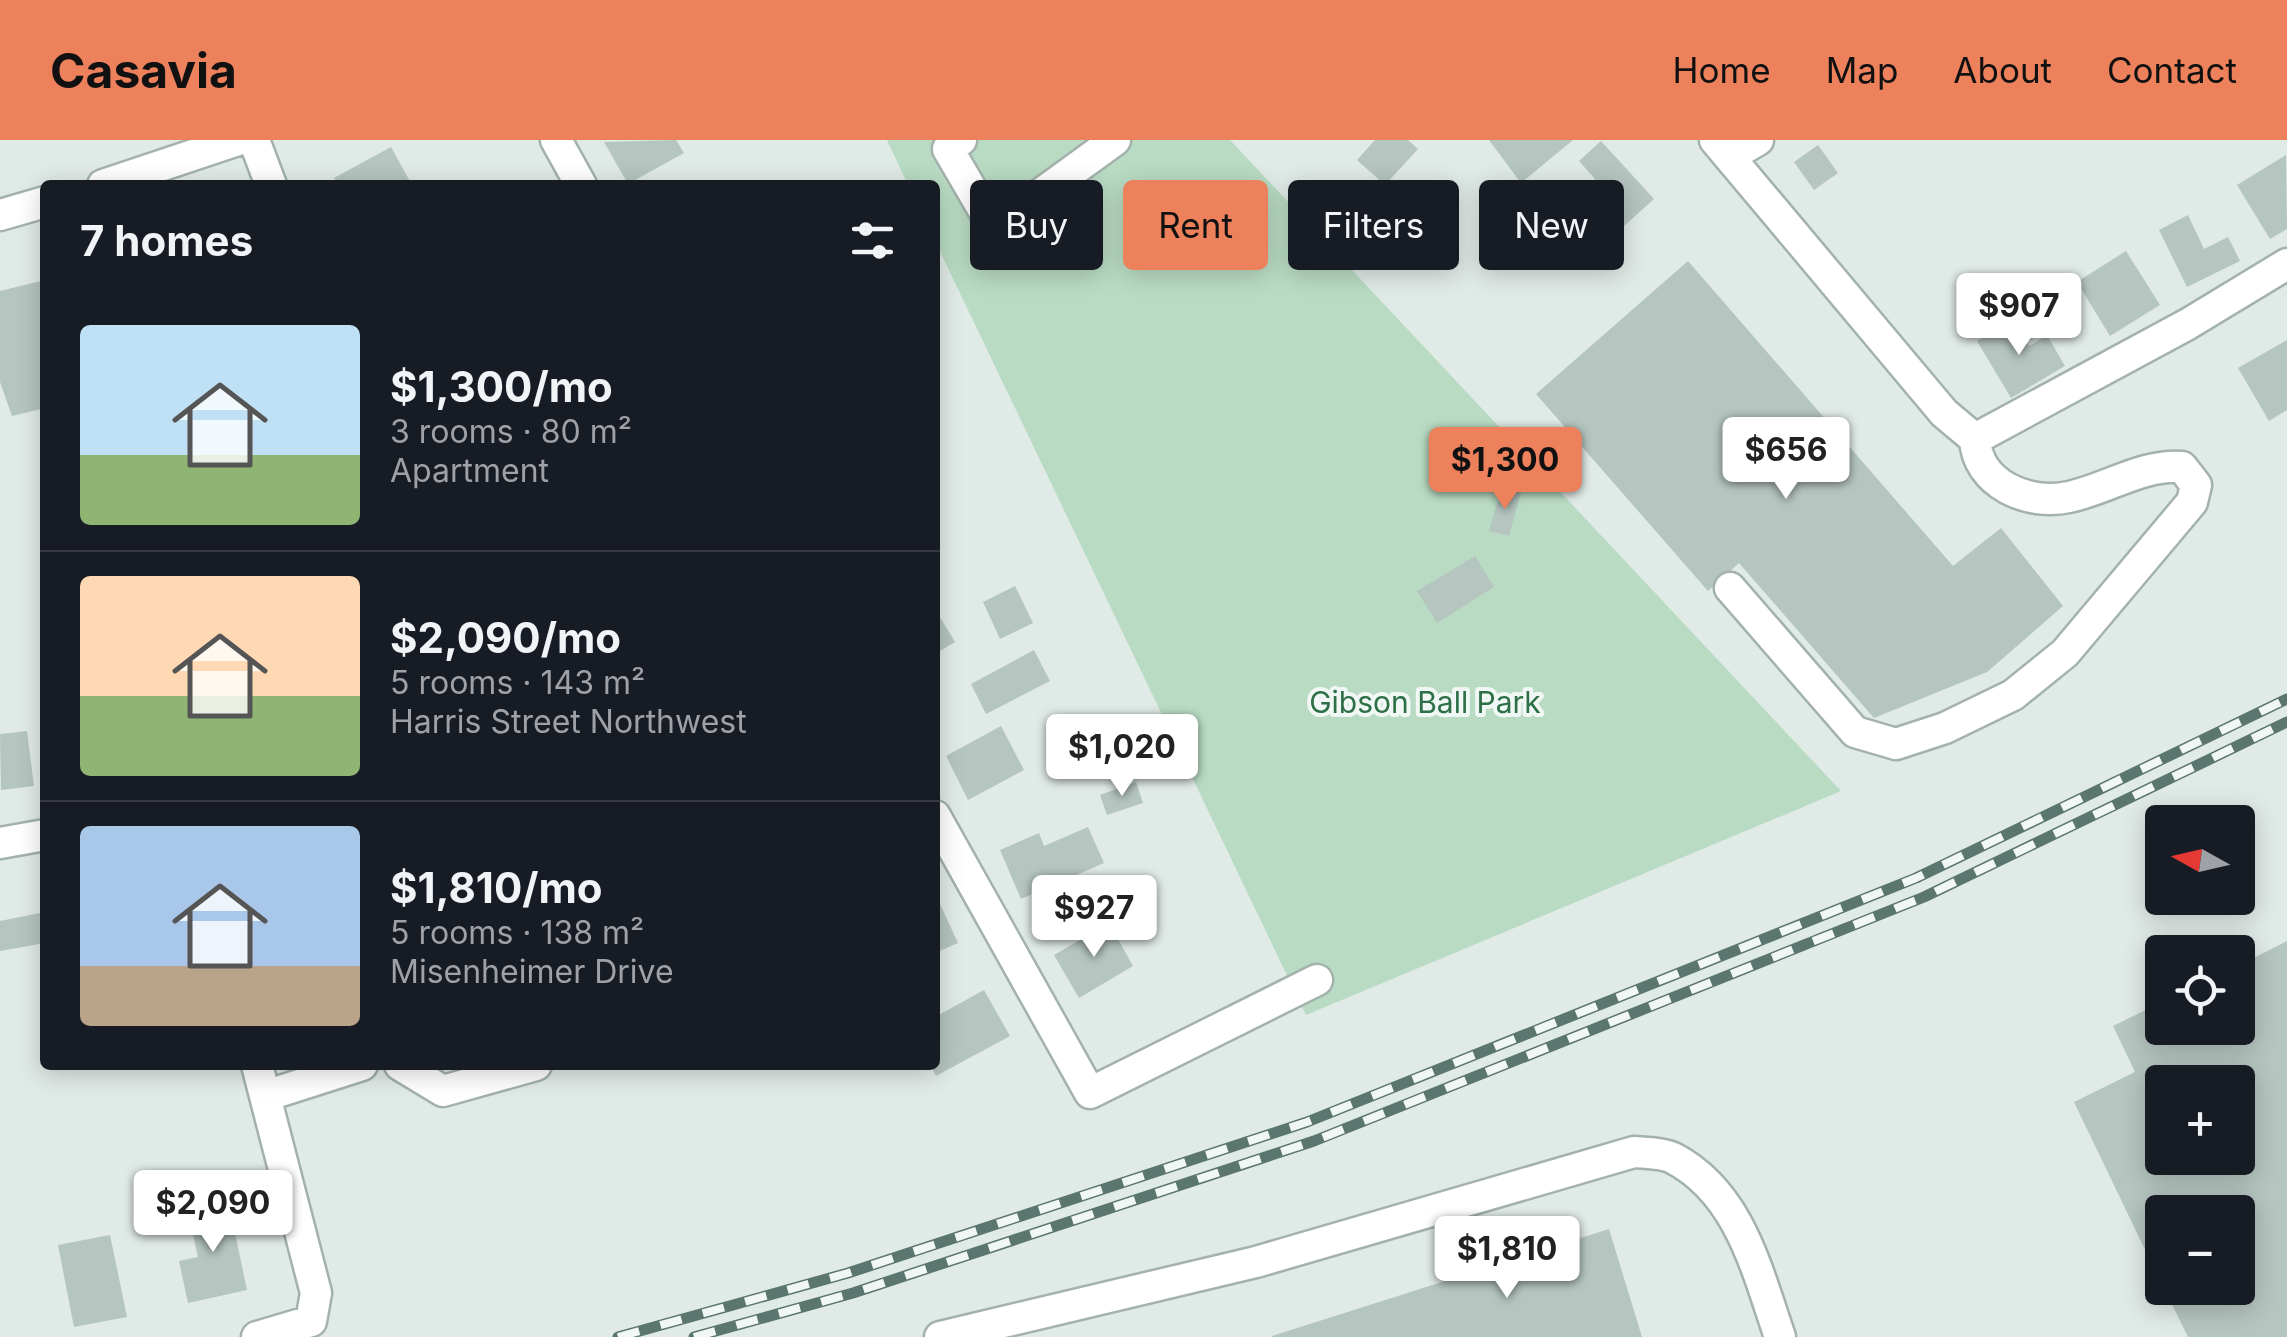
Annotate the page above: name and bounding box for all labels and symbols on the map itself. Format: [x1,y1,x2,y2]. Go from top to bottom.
pin: $907 [1960,273,2078,358]
pin: $656 [1727,417,1845,502]
pin: $1,300 [1424,427,1586,512]
park label: Gibson Ball Park [1309,684,1541,720]
pin: $1,020 [1041,714,1203,799]
north arrow [2145,805,2255,915]
pin: $927 [1035,875,1153,960]
pin: $2,090 [132,1170,294,1255]
pin: $1,810 [1426,1216,1588,1301]

